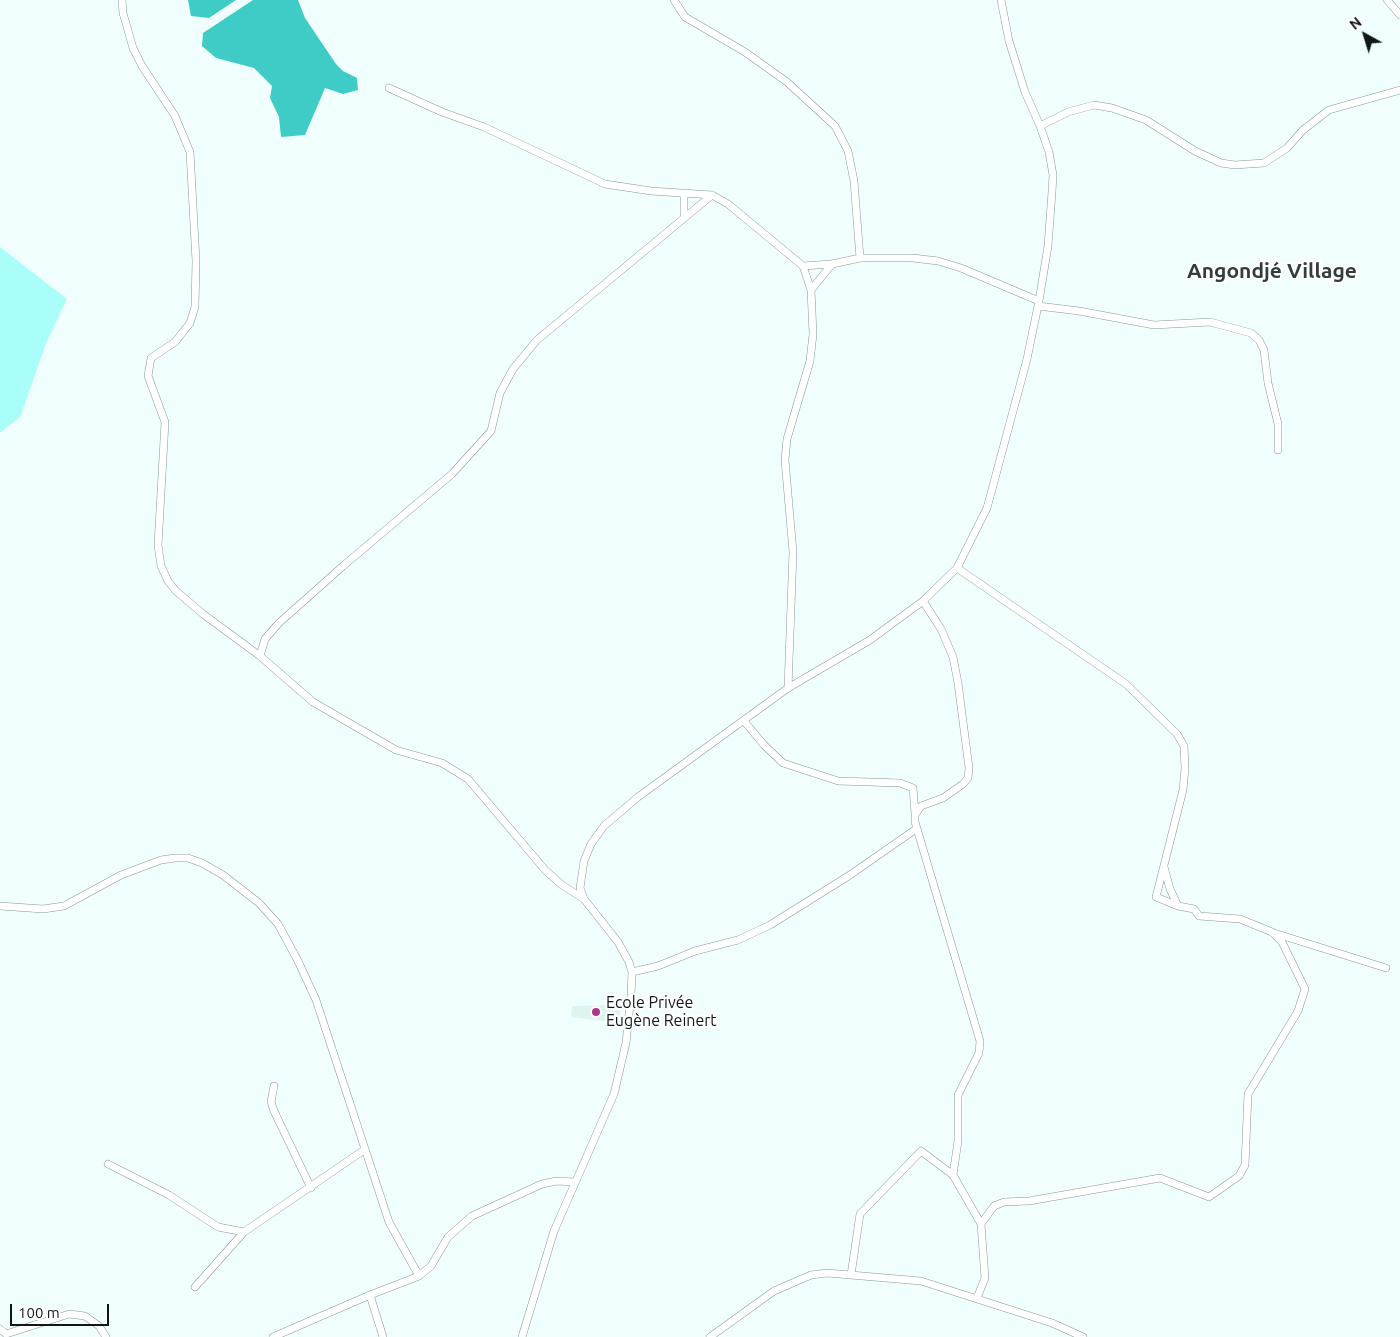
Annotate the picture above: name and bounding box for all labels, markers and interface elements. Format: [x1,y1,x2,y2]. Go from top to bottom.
north arrow [1340,10,1390,60]
text: N [1346,14,1365,33]
district label: Angondjé Village [1187,258,1357,284]
place label: Ecole Privée Eugène Reinert [606,993,717,1031]
marker: Ecole Privée Eugène Reinert [590,1006,602,1018]
scale bar [12,1294,111,1326]
text: 100 m [18,1304,60,1321]

